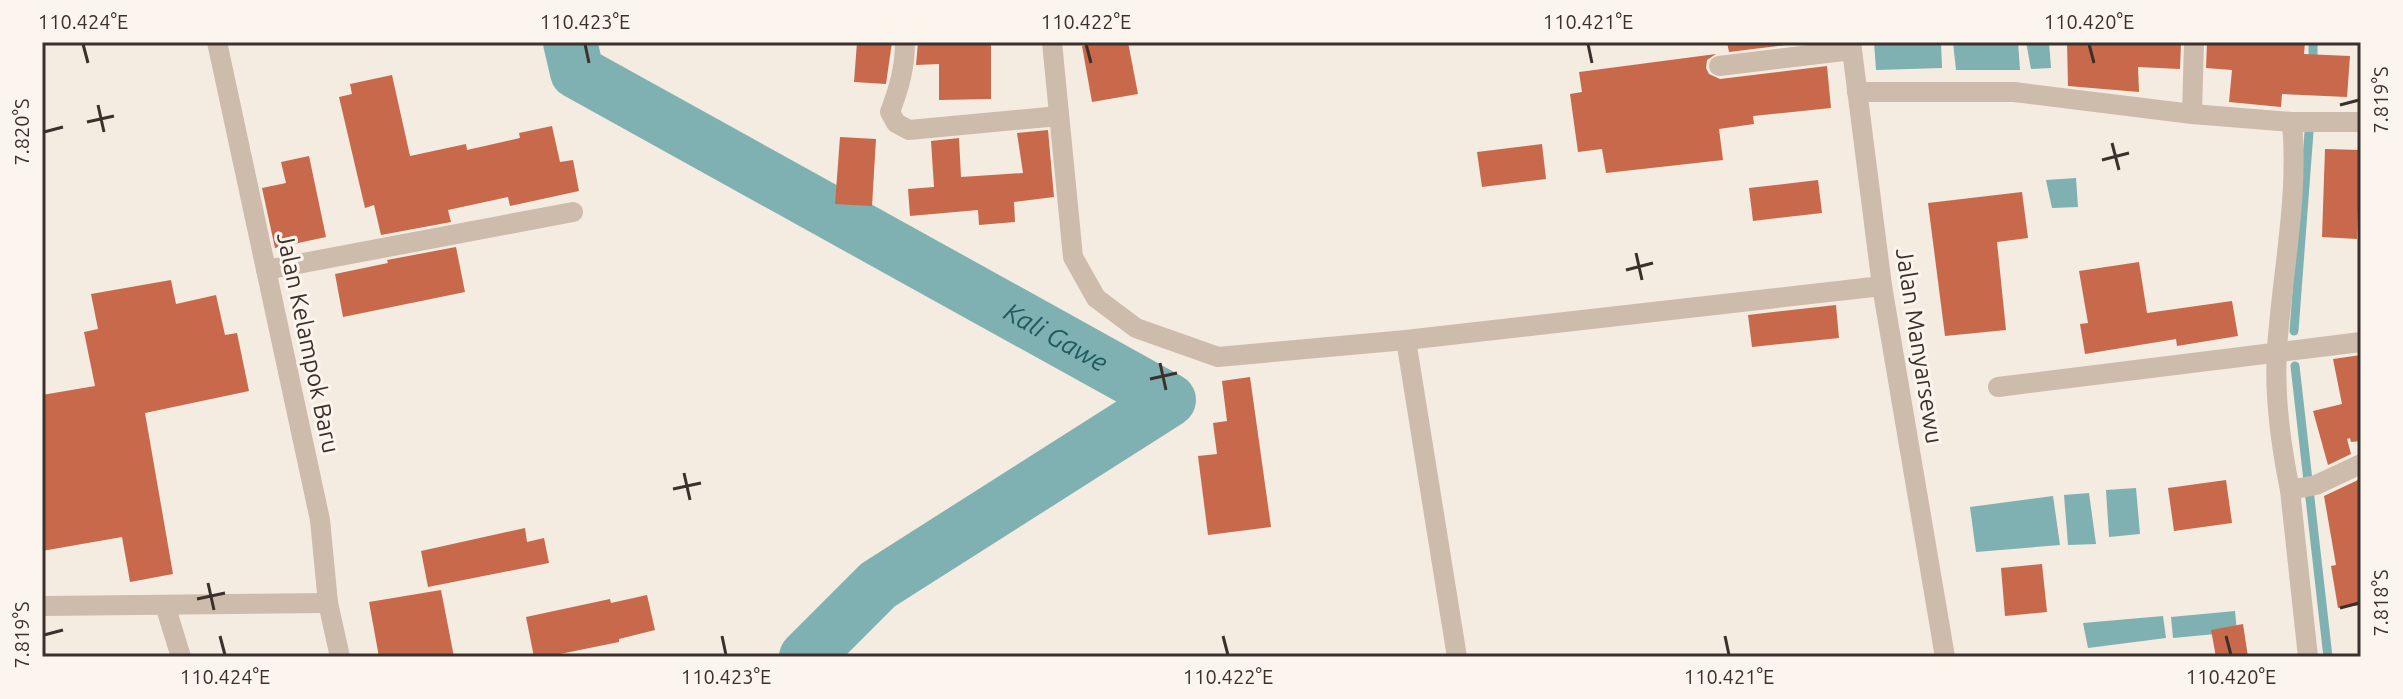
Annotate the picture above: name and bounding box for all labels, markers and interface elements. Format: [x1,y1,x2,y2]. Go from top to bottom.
text: 110.424°E [38,10,128,33]
text: 110.423°E [540,10,630,33]
text: 110.422°E [1041,10,1131,33]
text: 110.421°E [1543,10,1633,33]
text: 110.420°E [2044,10,2134,33]
text: 7.819°S [2369,67,2392,133]
text: 7.820°S [10,99,33,165]
street label: Jalan Kelampok Baru [272,230,345,456]
street label: Jalan Manyarsewu [1891,246,1948,446]
water label: Kali Gawe [999,297,1113,377]
text: 7.818°S [2369,570,2392,636]
text: 7.819°S [10,602,33,668]
text: 110.424°E [180,665,270,688]
text: 110.423°E [681,665,771,688]
text: 110.422°E [1183,665,1273,688]
text: 110.421°E [1684,665,1774,688]
text: 110.420°E [2186,665,2276,688]

